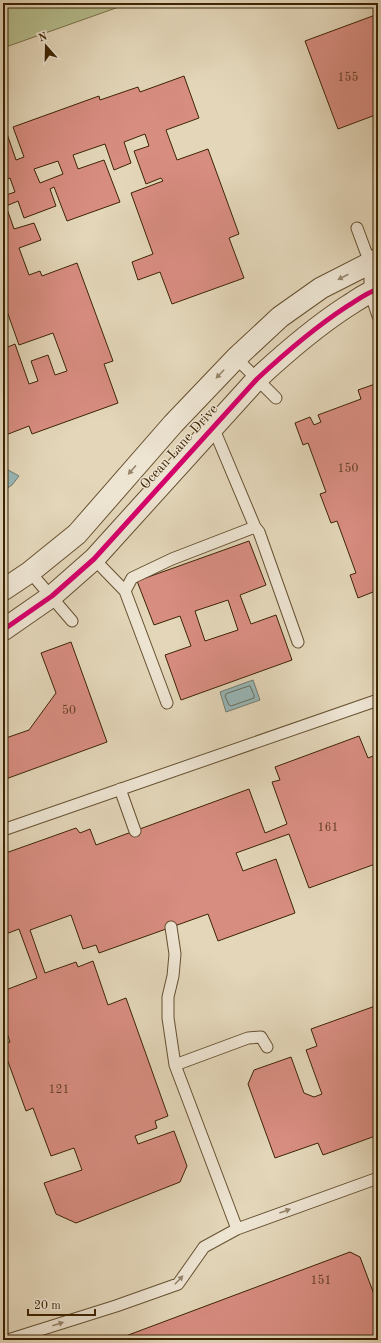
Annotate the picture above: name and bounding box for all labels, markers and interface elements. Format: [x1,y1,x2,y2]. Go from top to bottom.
north arrow [26,26,66,66]
text: N [37,31,49,45]
house number: 155 [338,71,358,84]
one-way arrow [337,274,349,280]
one-way arrow [216,370,225,379]
street label: Ocean Lane Drive [137,402,221,492]
house number: 150 [338,462,358,475]
one-way arrow [128,465,137,475]
house number: 50 [62,704,76,717]
house number: 161 [318,822,338,834]
house number: 121 [49,1084,69,1096]
one-way arrow [279,1208,291,1214]
house number: 151 [311,1274,331,1287]
one-way arrow [175,1275,184,1285]
scale bar [28,1291,95,1317]
text: 20 m [34,1300,61,1312]
one-way arrow [53,1321,65,1327]

